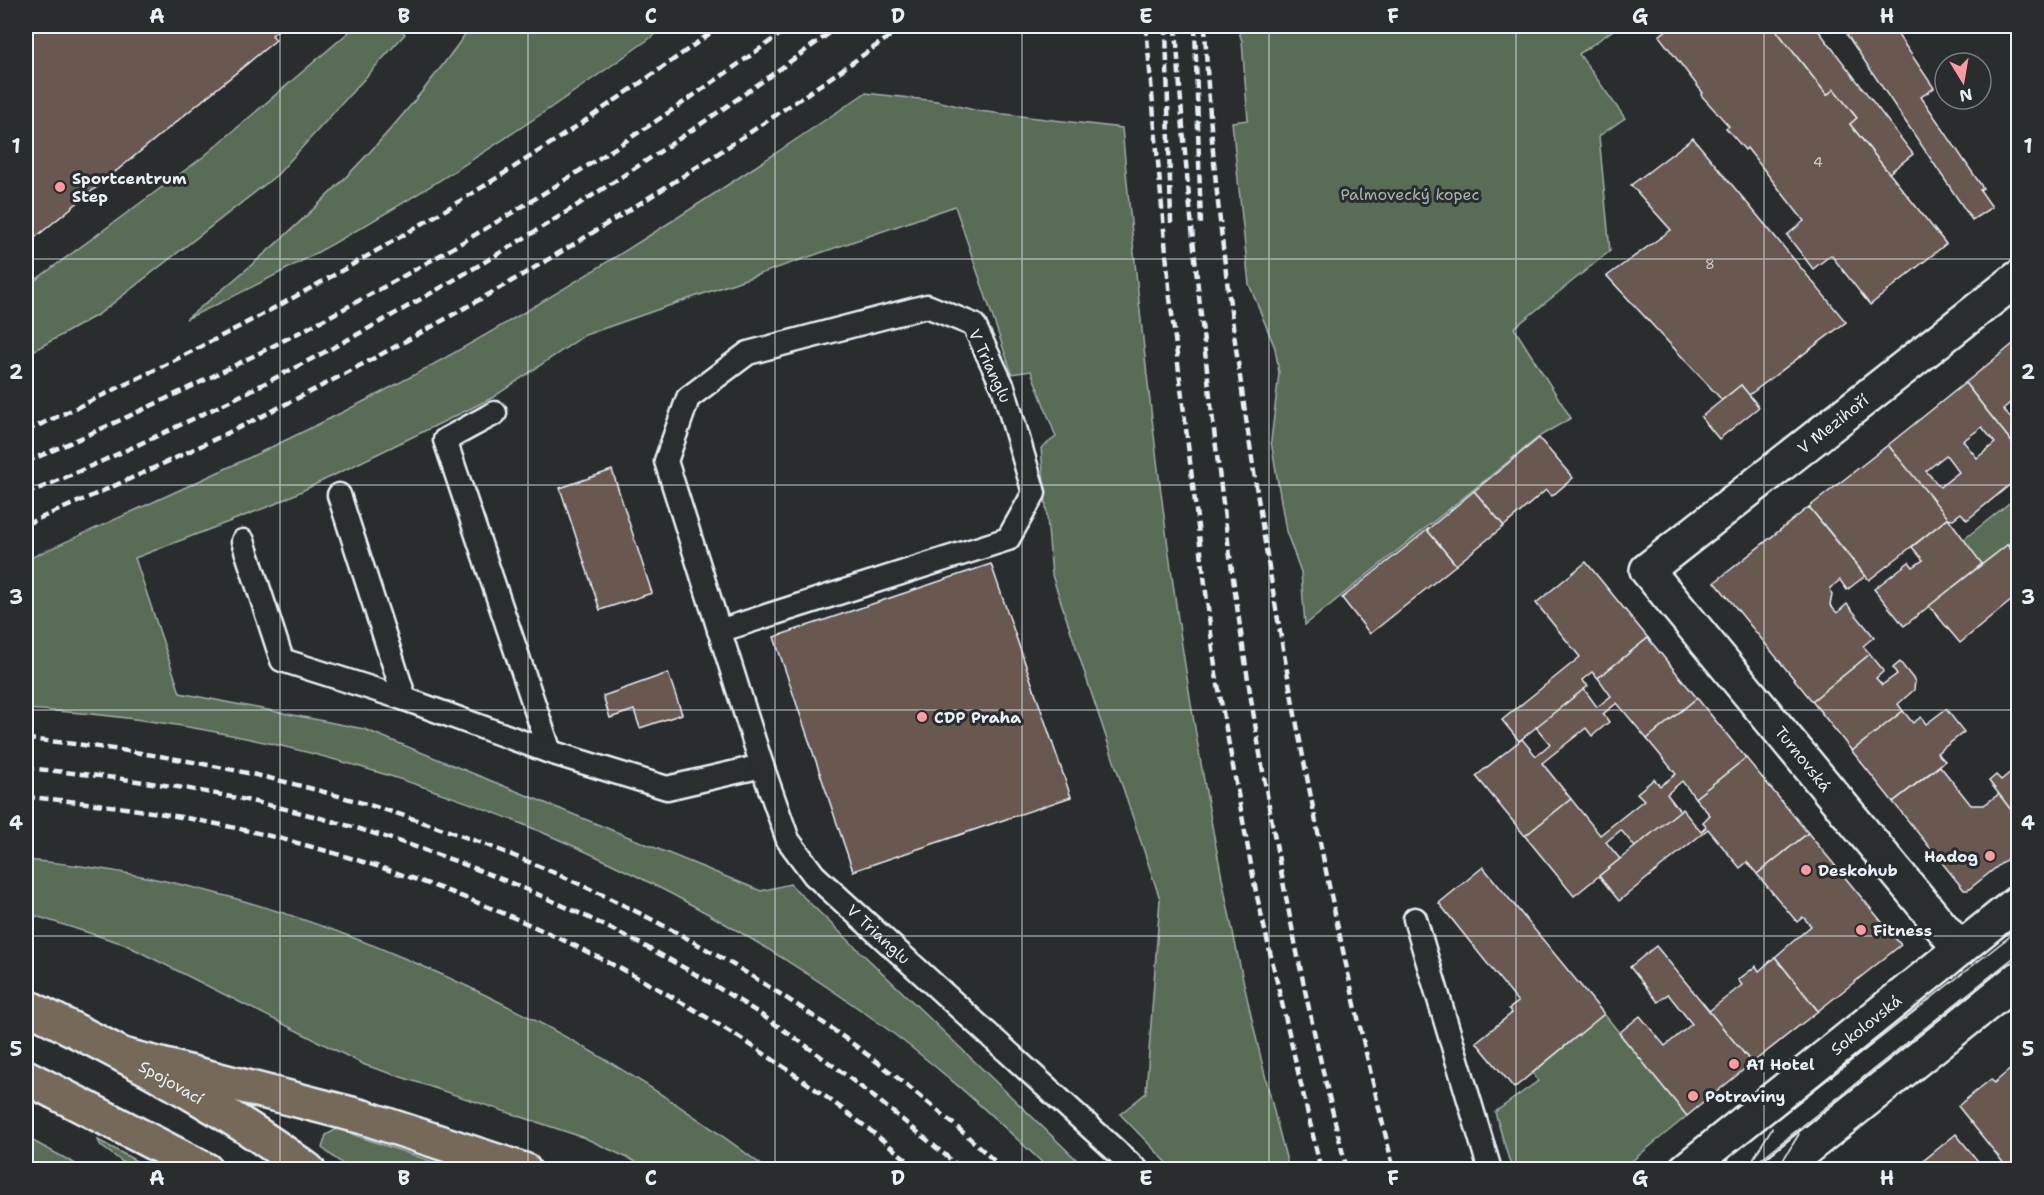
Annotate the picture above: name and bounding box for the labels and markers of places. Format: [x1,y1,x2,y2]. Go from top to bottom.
place label: Sportcentrum Step [72,168,187,207]
marker: Sportcentrum Step [53,180,67,194]
place label: CDP Praha [934,707,1021,728]
marker: CDP Praha [915,710,929,724]
place label: Hadog [1924,846,1978,867]
marker: Hadog [1983,849,1997,863]
place label: Deskohub [1818,860,1898,881]
marker: Deskohub [1799,863,1813,877]
place label: Fitness [1873,920,1932,941]
marker: Fitness [1854,923,1868,937]
place label: A1 Hotel [1746,1054,1815,1075]
marker: A1 Hotel [1727,1057,1741,1071]
place label: Potraviny [1705,1086,1785,1107]
marker: Potraviny [1686,1089,1700,1103]

